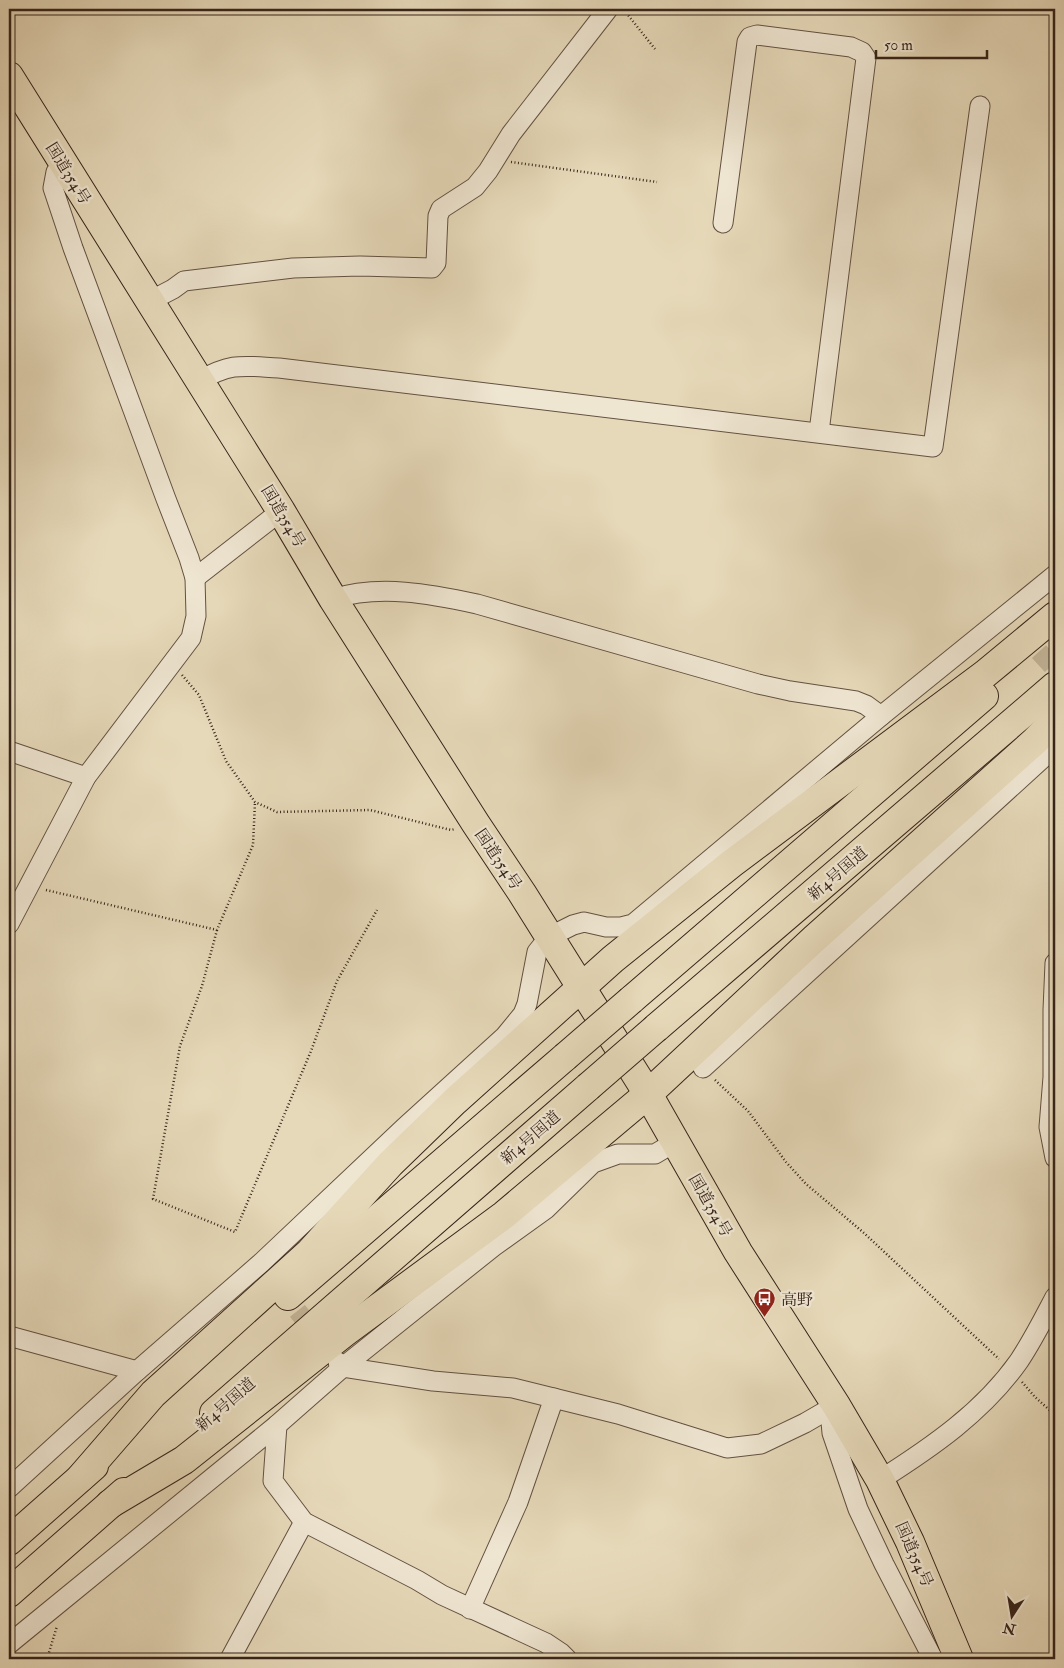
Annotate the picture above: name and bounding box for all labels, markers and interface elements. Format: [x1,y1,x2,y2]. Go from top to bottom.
scale bar [876,28,988,60]
text: 50 m [884,36,913,55]
street label: 国道354号 [41,139,95,208]
street label: 国道354号 [257,482,310,551]
street label: 国道354号 [470,825,526,894]
street label: 新4号国道 [804,842,872,905]
street label: 新4号国道 [497,1106,565,1169]
street label: 国道354号 [684,1170,736,1241]
bus stop icon: 高野 [753,1287,777,1318]
place label: 高野 [781,1290,813,1310]
street label: 新4号国道 [192,1373,260,1436]
street label: 国道354号 [891,1519,937,1590]
north arrow [986,1590,1036,1640]
text: N [1001,1619,1018,1638]

